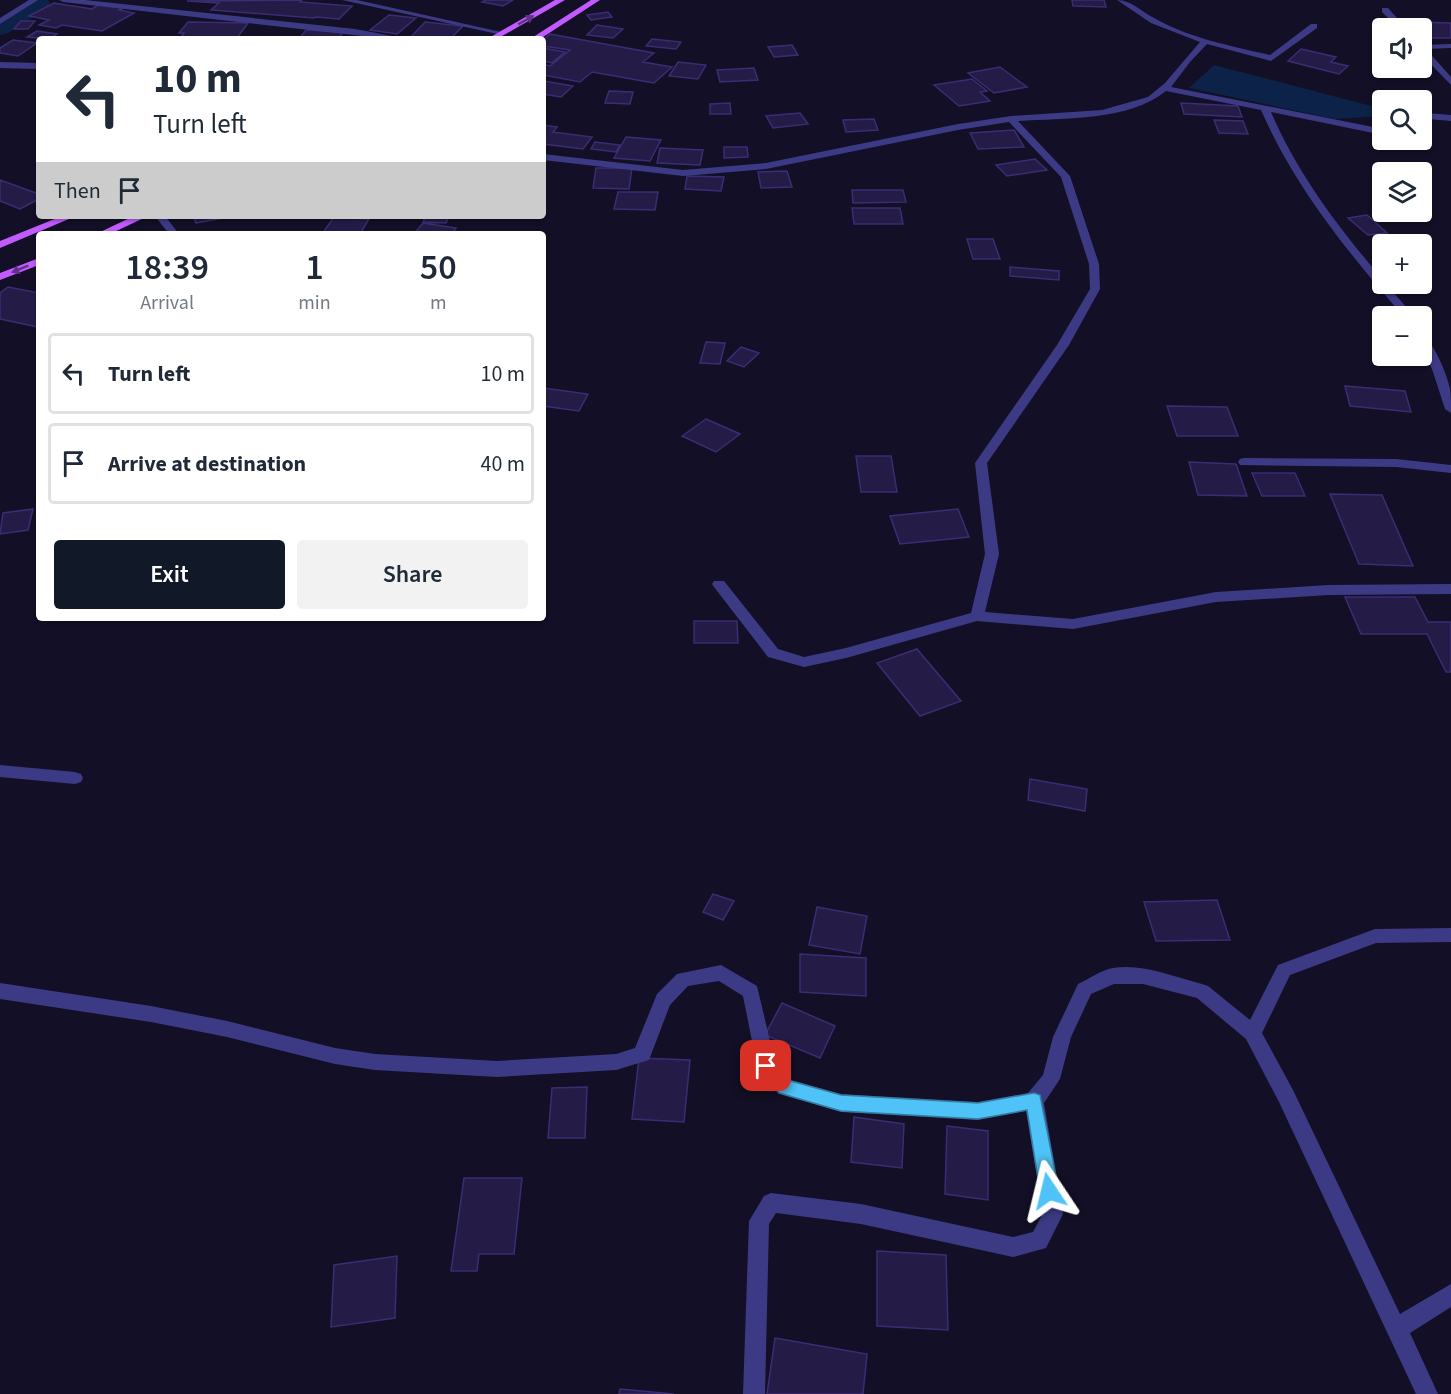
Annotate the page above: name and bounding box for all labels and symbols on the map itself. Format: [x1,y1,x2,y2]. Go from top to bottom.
one-way arrow [518,15,535,25]
one-way arrow [10,264,28,274]
pin [740,1040,791,1091]
position arrow [1017,1159,1081,1223]

